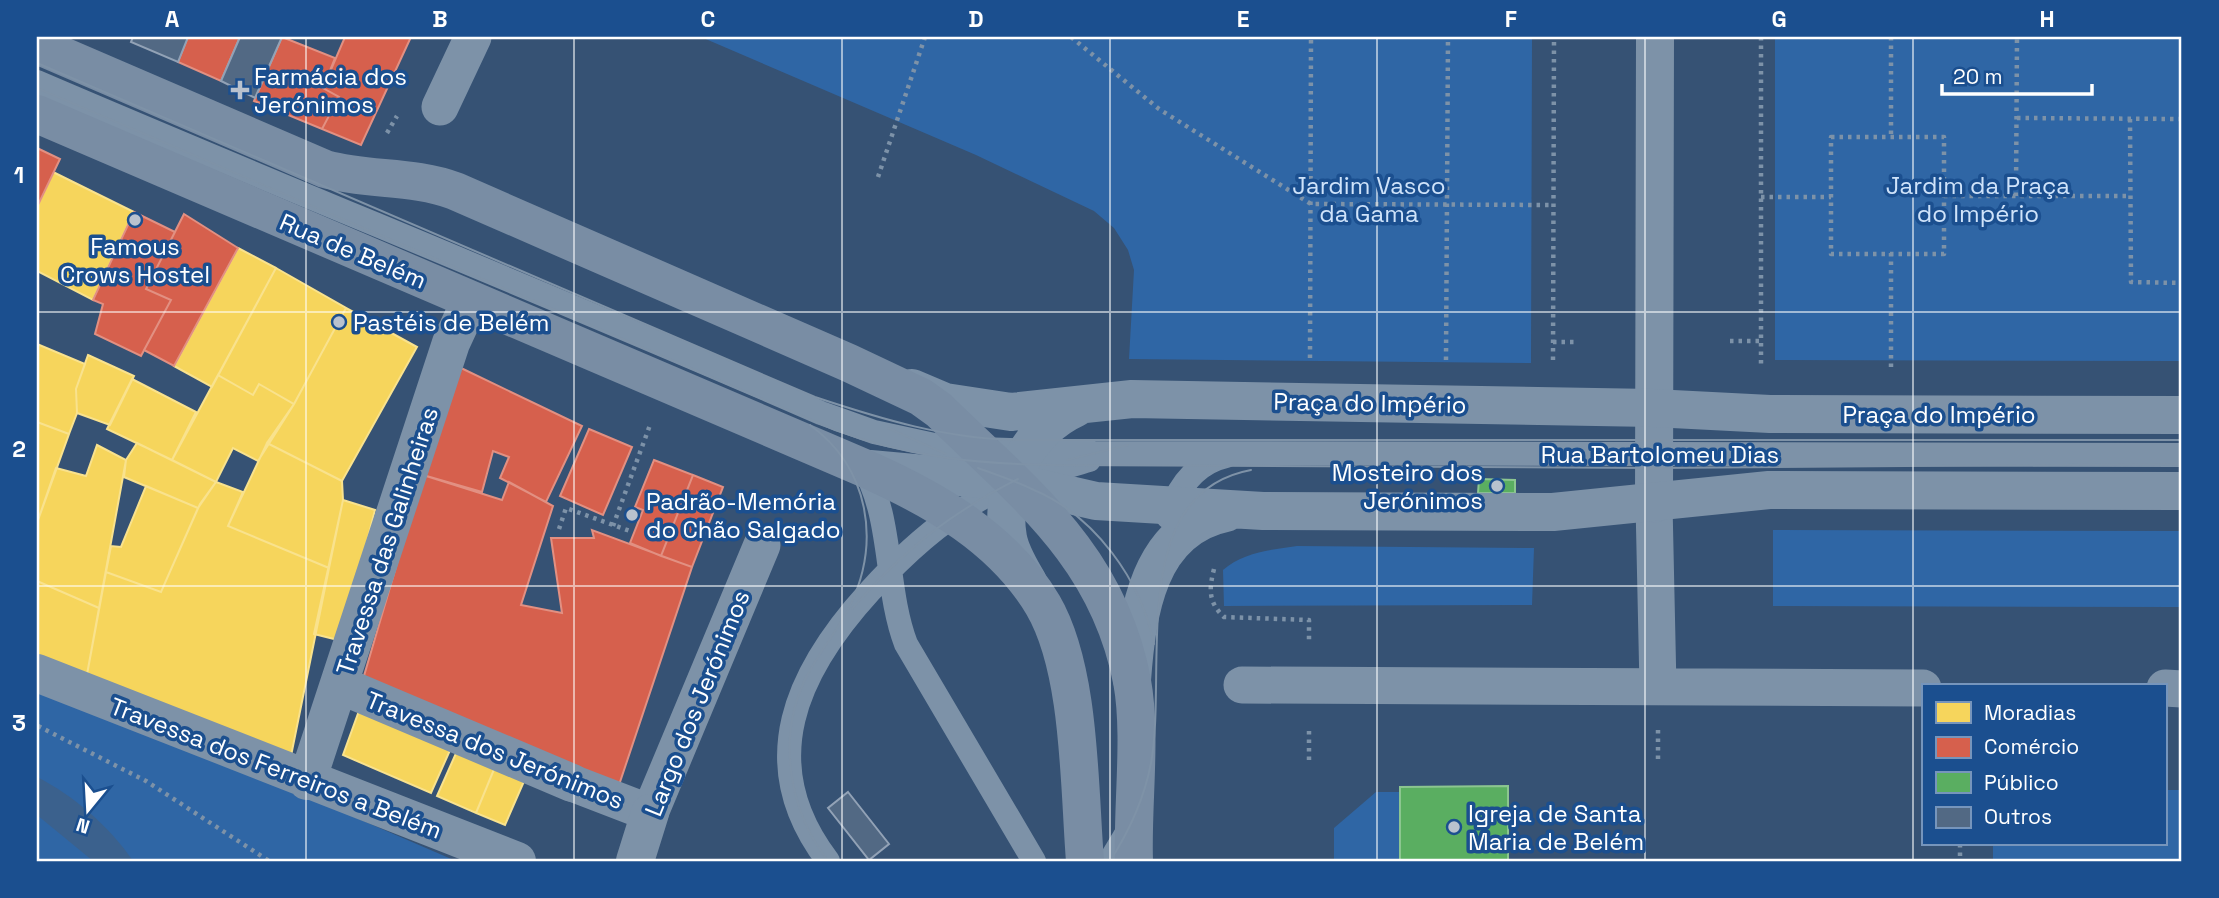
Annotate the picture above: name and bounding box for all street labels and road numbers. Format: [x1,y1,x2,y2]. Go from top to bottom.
street label: Rua de Belém [275,206,431,296]
street label: Praça do Império [1273,386,1467,420]
street label: Praça do Império [1842,399,2036,430]
street label: Travessa das Galinheiras [329,403,445,679]
street label: Rua Bartolomeu Dias [1541,439,1779,470]
street label: Largo dos Jerónimos [637,585,757,821]
street label: Travessa dos Jerónimos [362,684,628,816]
street label: Travessa dos Ferreiros a Belém [106,690,446,846]

